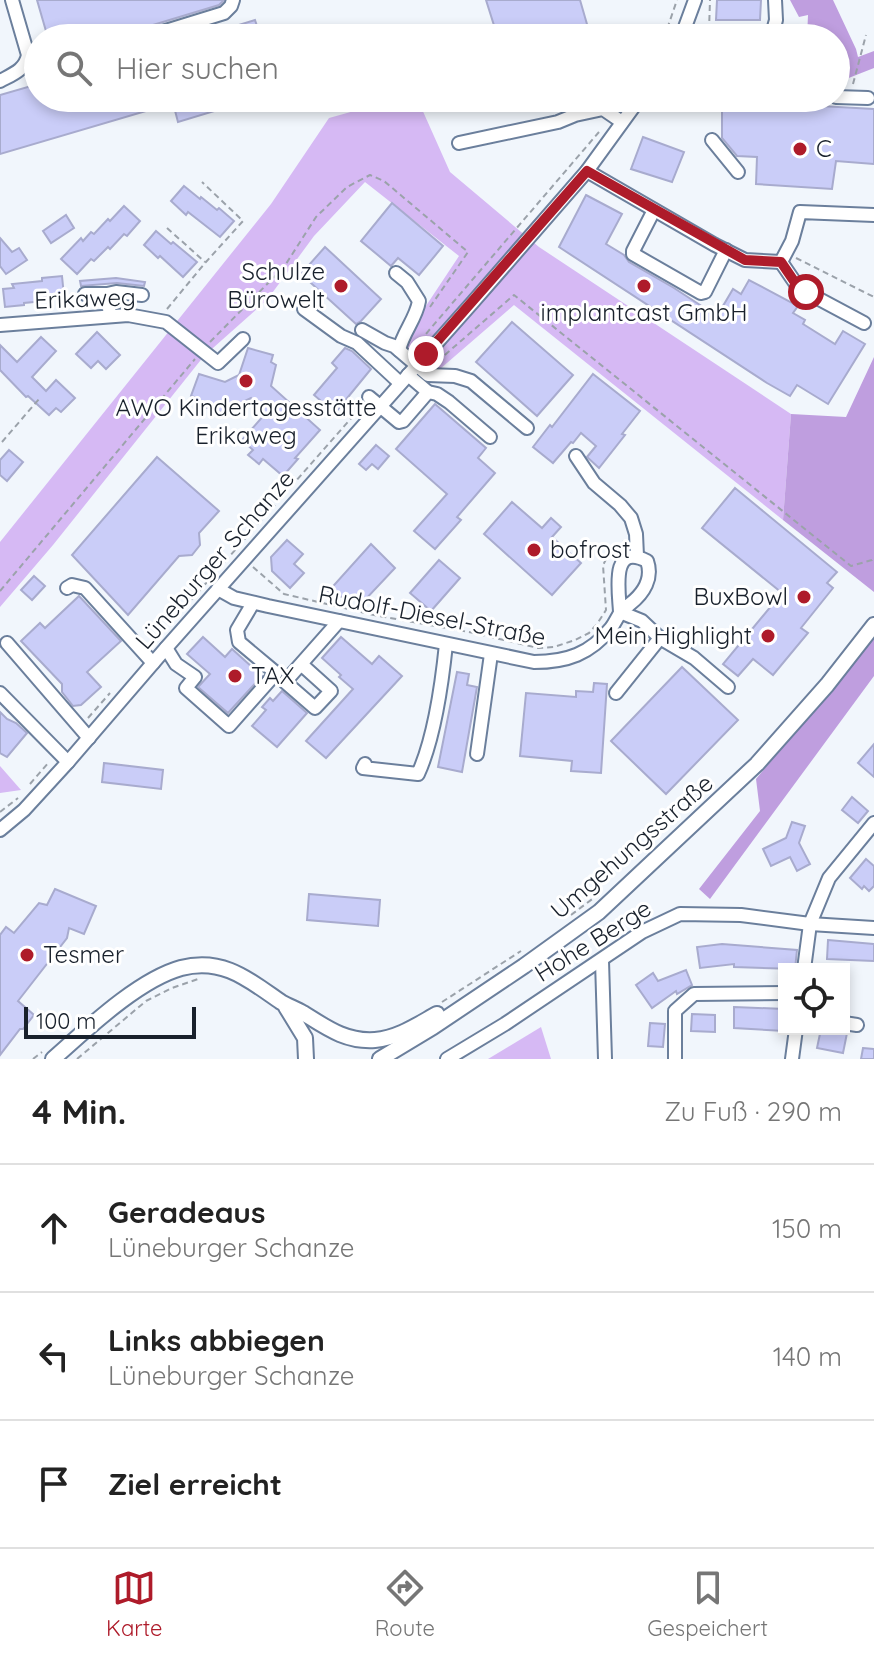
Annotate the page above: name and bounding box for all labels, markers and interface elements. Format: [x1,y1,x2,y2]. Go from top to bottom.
search box [24,24,850,112]
icon: search [52,46,96,90]
text: Hier suchen [116,49,279,87]
place label: C [816,133,832,163]
marker: C [791,140,809,158]
place label: Schulze Bürowelt [227,256,325,314]
route start [788,274,824,310]
marker: Schulze Bürowelt [332,277,350,295]
marker: implantcast GmbH [635,277,653,295]
street label: Erikaweg [34,281,136,315]
place label: implantcast GmbH [541,297,747,327]
route end [408,336,444,372]
marker: AWO Kindertagesstätte Erikaweg [237,372,255,390]
place label: AWO Kindertagesstätte Erikaweg [115,392,377,450]
street label: Lüneburger Schanze [128,464,300,655]
place label: bofrost [550,534,630,564]
marker: bofrost [525,541,543,559]
street label: Rudolf-Diesel-Straße [316,578,548,652]
place label: BuxBowl [693,581,788,611]
marker: BuxBowl [795,588,813,606]
place label: Mein Highlight [595,620,752,650]
marker: Mein Highlight [759,627,777,645]
place label: TAX [251,660,294,690]
marker: TAX [226,667,244,685]
street label: Umgehungsstraße [544,768,719,925]
street label: Hohe Berge [529,893,656,988]
place label: Tesmer [43,939,124,969]
marker: Tesmer [18,946,36,964]
map controls [778,963,850,1035]
button: locate [778,963,850,1035]
scale bar [24,1003,196,1039]
text: 100 m [36,1007,96,1035]
text: 4 Min. [32,1090,126,1133]
text: Zu Fuß · 290 m [664,1095,842,1128]
text: Geradeaus [108,1193,265,1231]
icon: ahead [32,1206,76,1250]
text: 150 m [772,1212,842,1245]
text: Lüneburger Schanze [108,1231,355,1264]
text: Links abbiegen [108,1321,325,1359]
icon: left [32,1334,76,1378]
text: 140 m [773,1340,842,1373]
text: Lüneburger Schanze [108,1359,355,1392]
icon: arrive [32,1462,76,1506]
text: Ziel erreicht [108,1465,282,1503]
tab: Karte [106,1566,163,1642]
tab: Route [375,1566,435,1642]
tab: Gespeichert [647,1566,768,1642]

